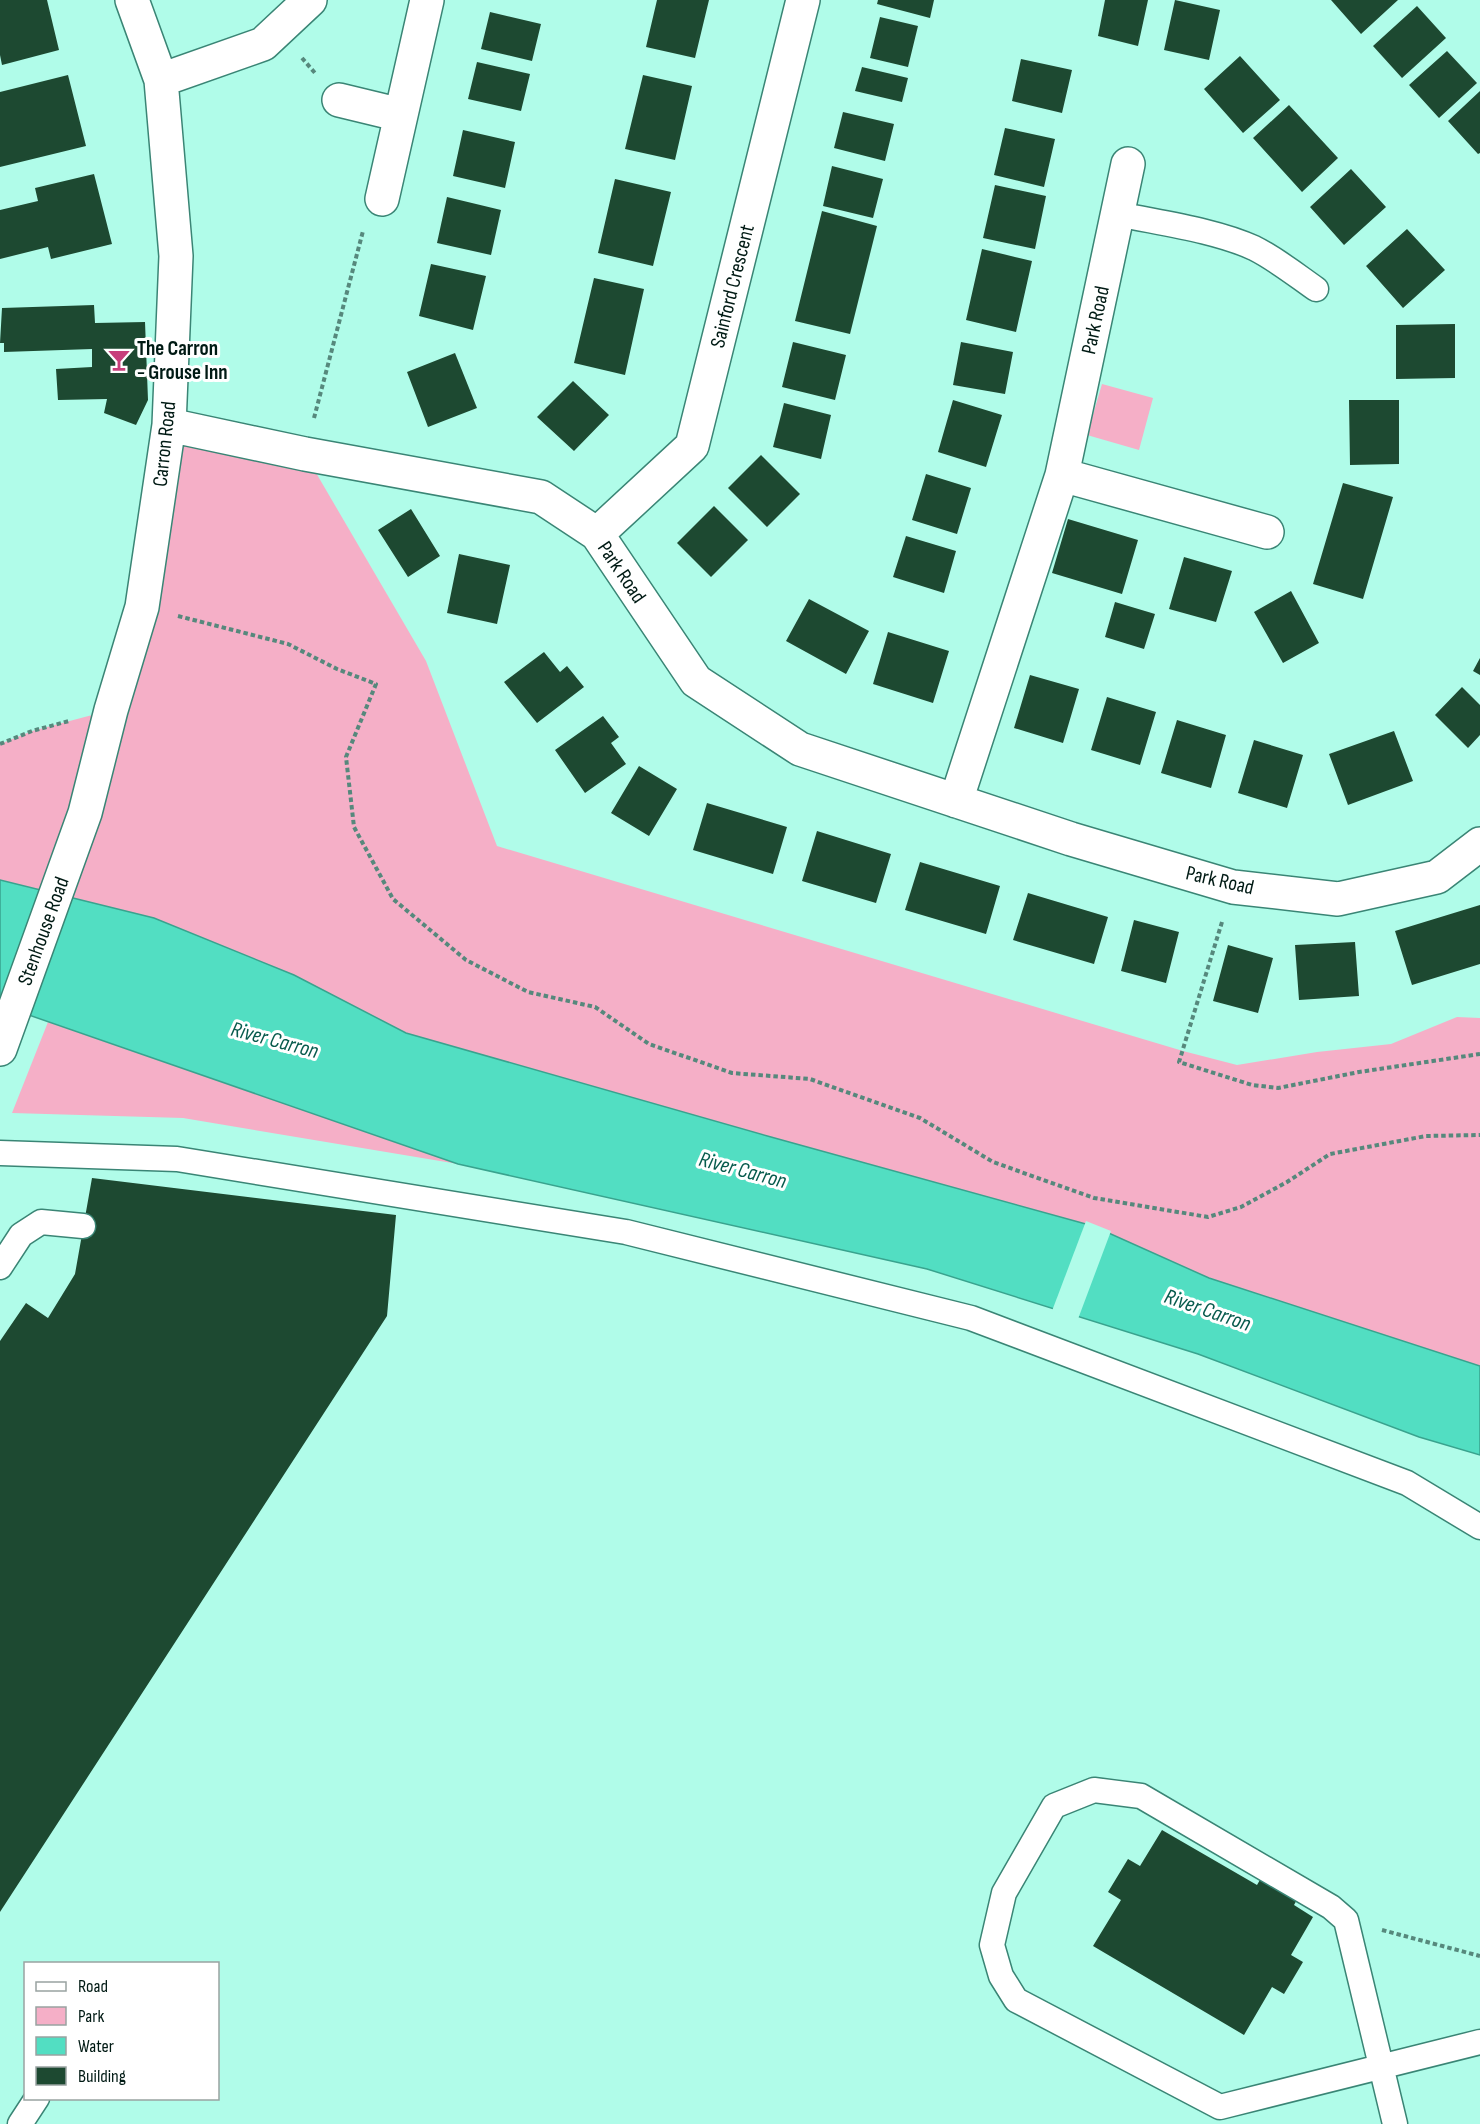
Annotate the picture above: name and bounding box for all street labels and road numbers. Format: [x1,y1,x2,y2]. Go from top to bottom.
street label: Sainford Crescent [705,222,760,350]
street label: Park Road [1076,284,1115,356]
street label: Carron Road [148,400,181,488]
street label: Park Road [592,537,651,608]
street label: Park Road [1183,861,1256,900]
street label: Stenhouse Road [12,874,75,989]

